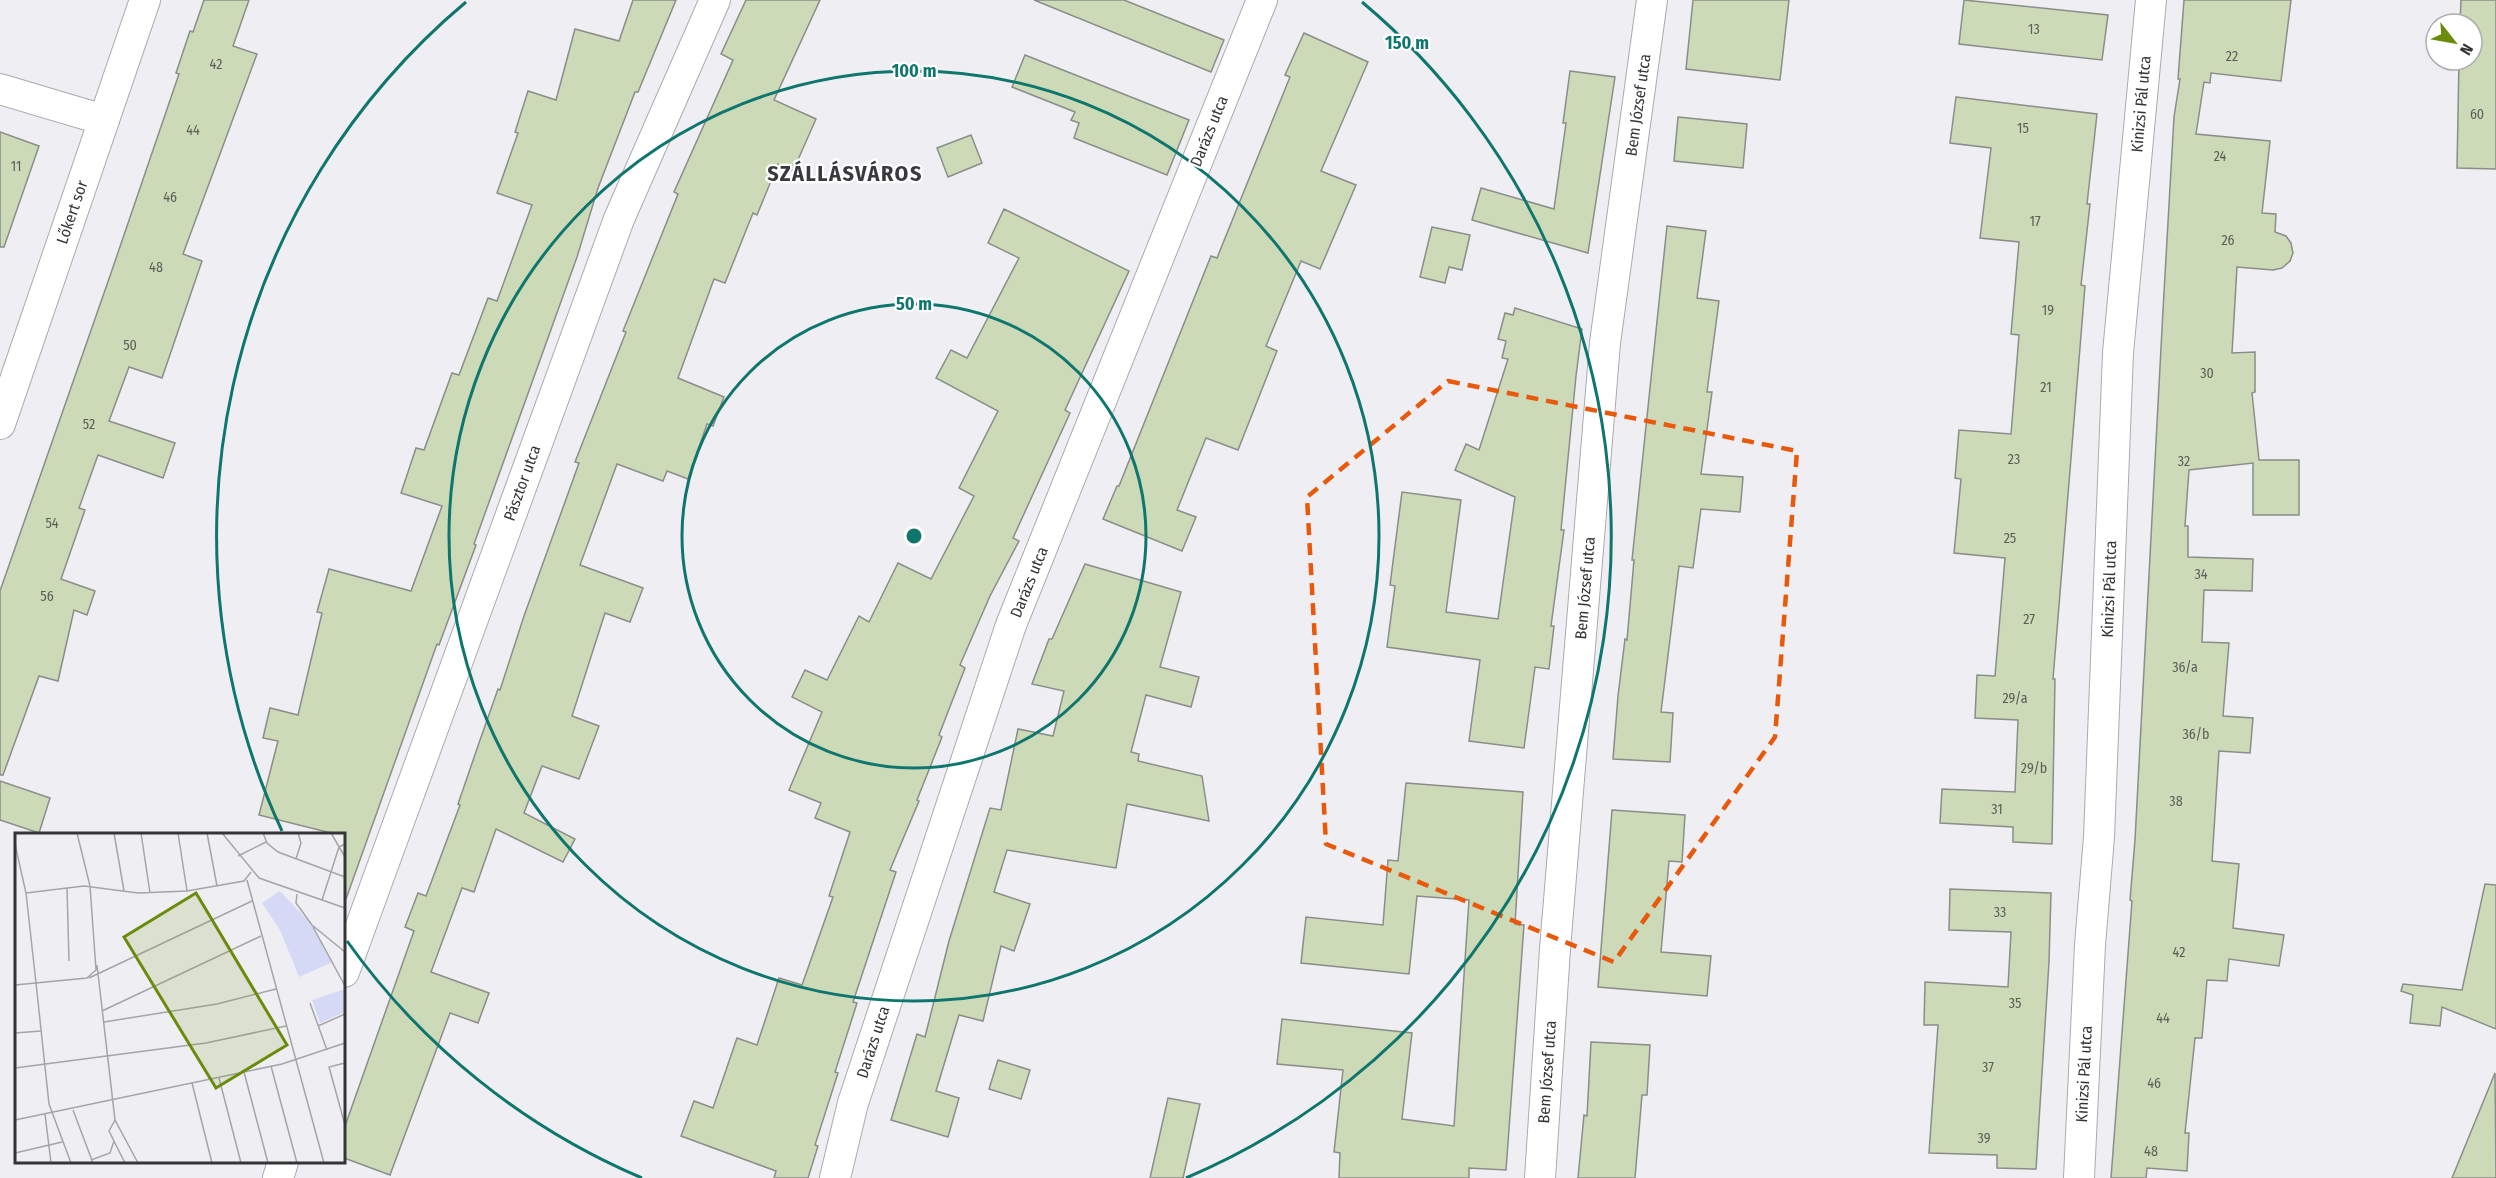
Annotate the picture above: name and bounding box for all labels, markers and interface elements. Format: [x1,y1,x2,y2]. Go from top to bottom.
north arrow [2424,12,2484,72]
house number: 13 [2028,21,2040,38]
text: 150 m [1385,32,1429,54]
text: N [2456,40,2477,58]
house number: 22 [2226,48,2238,65]
street label: Bem József utca [1621,53,1655,157]
street label: Kinizsi Pál utca [2127,55,2155,153]
house number: 42 [210,56,222,73]
text: 100 m [892,60,936,82]
street label: Darázs utca [1186,93,1232,169]
house number: 60 [2470,106,2484,123]
house number: 15 [2017,120,2029,137]
house number: 44 [186,122,200,139]
house number: 24 [2214,148,2227,165]
house number: 11 [11,158,21,175]
district label: SZÁLLÁSVÁROS [767,160,923,187]
street label: Lőkert sor [52,177,92,246]
house number: 46 [163,189,177,206]
house number: 17 [2029,213,2041,230]
house number: 26 [2221,232,2235,249]
house number: 48 [149,259,163,276]
text: 50 m [896,293,932,315]
house number: 19 [2042,302,2054,319]
house number: 50 [123,337,137,354]
house number: 30 [2200,365,2214,382]
house number: 21 [2040,379,2052,396]
house number: 52 [83,416,95,433]
street label: Pásztor utca [500,442,545,523]
house number: 23 [2008,451,2020,468]
house number: 32 [2178,453,2190,470]
house number: 54 [45,515,59,532]
centre of rings [904,526,924,546]
house number: 25 [2004,530,2016,547]
street label: Bem József utca [1571,536,1599,640]
street label: Kinizsi Pál utca [2098,540,2120,638]
street label: Darázs utca [1006,544,1052,620]
house number: 34 [2194,566,2208,583]
house number: 56 [40,588,54,605]
house number: 27 [2023,611,2035,628]
house number: 36/a [2172,659,2198,676]
house number: 29/a [2002,690,2028,707]
house number: 36/b [2183,726,2209,743]
house number: 29/b [2021,760,2047,777]
house number: 38 [2169,793,2183,810]
house number: 31 [1991,801,2003,818]
inset map [15,833,345,1163]
house number: 33 [1994,904,2006,921]
house number: 42 [2173,944,2185,961]
house number: 35 [2009,995,2021,1012]
street label: Darázs utca [852,1003,894,1080]
house number: 44 [2156,1010,2170,1027]
street label: Bem József utca [1534,1020,1560,1124]
street label: Kinizsi Pál utca [2072,1025,2096,1123]
house number: 37 [1982,1059,1994,1076]
house number: 46 [2147,1075,2161,1092]
house number: 39 [1978,1130,1991,1147]
house number: 48 [2144,1143,2158,1160]

